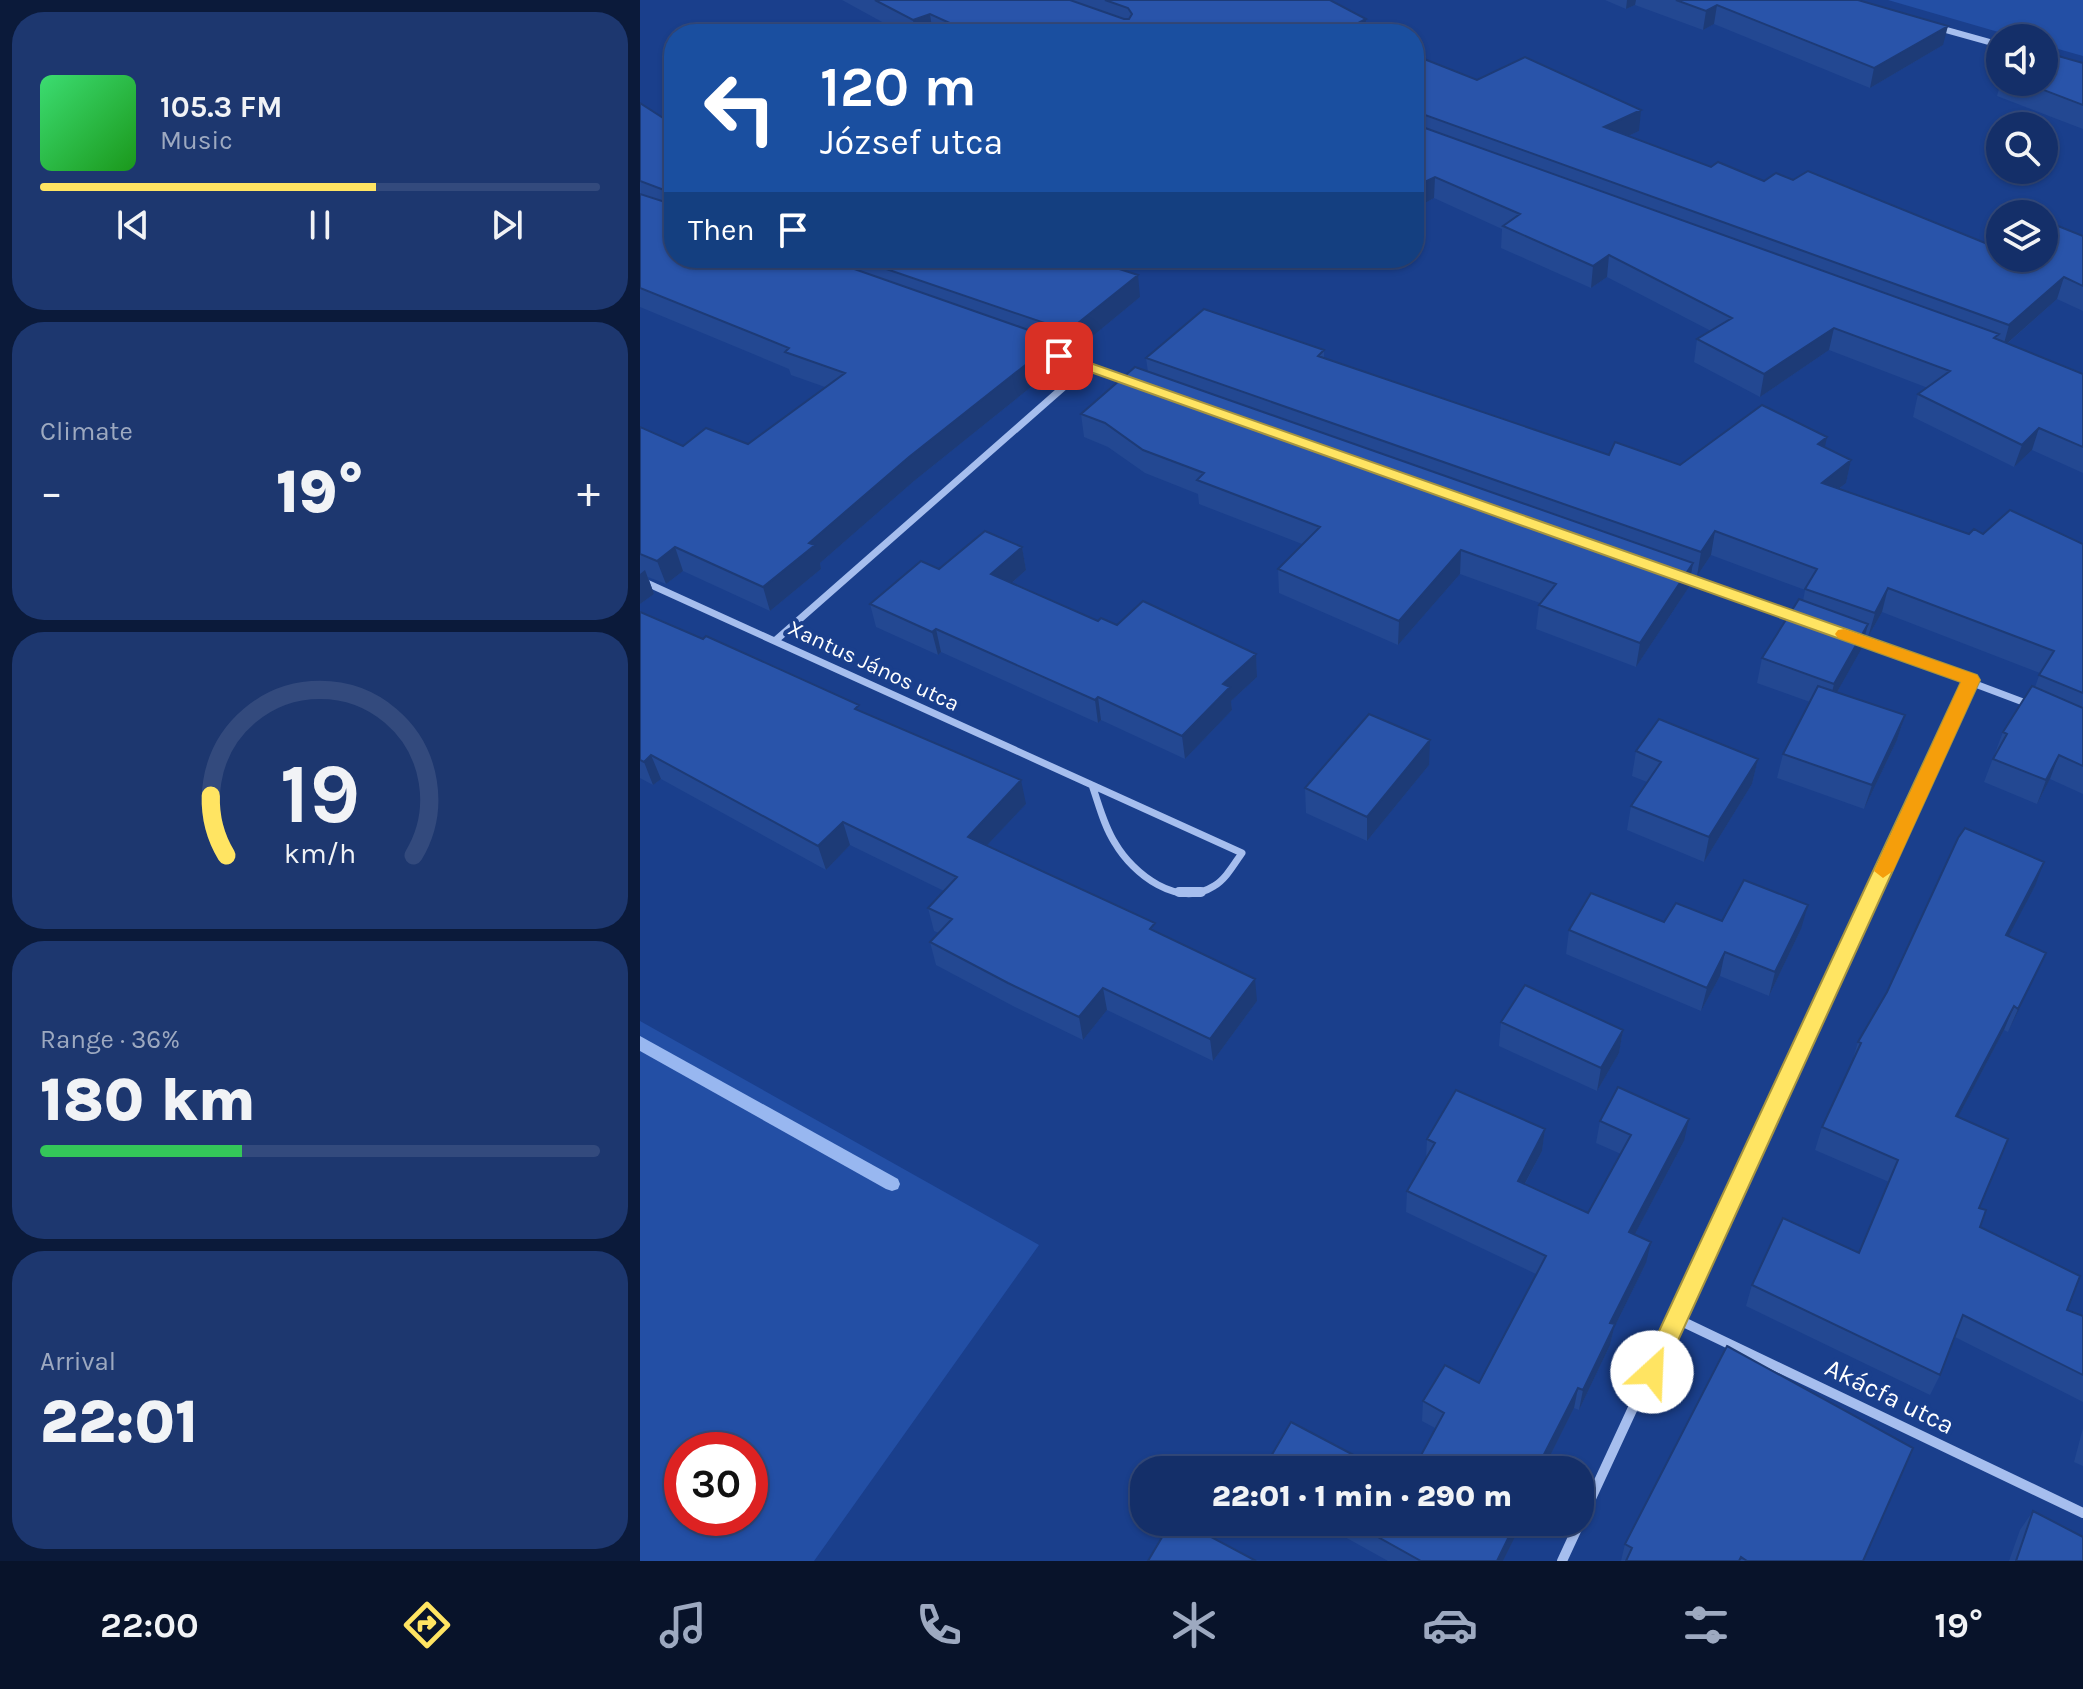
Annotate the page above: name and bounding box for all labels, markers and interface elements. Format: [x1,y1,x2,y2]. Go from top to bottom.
map controls [1986,24,2058,272]
button: sound [1986,24,2058,96]
text: 120 m [820,54,977,119]
icon: left [688,56,792,160]
text: 105.3 FM [160,89,282,125]
button: search [1986,112,2058,184]
text: József utca [820,121,1003,163]
text: Music [160,125,233,156]
button: layers [1986,200,2058,272]
icon: previous [111,203,155,247]
icon: pause [298,203,342,247]
icon: next [485,203,529,247]
icon: arrive [771,208,815,252]
text: Then [688,212,755,248]
pin [1025,322,1093,390]
icon: arrive [1037,334,1081,378]
text: Climate [40,416,133,447]
text: 19° [276,457,364,527]
text: − [40,467,63,518]
text: + [577,467,600,518]
street label: Xantus János utca [784,615,963,717]
text: 19 [280,746,360,843]
text: km/h [284,838,356,871]
text: Range · 36% [40,1024,180,1055]
text: 180 km [40,1065,255,1135]
position arrow [1610,1330,1694,1414]
text: Arrival [40,1346,116,1377]
street label: Akácfa utca [1820,1352,1959,1441]
text: 22:01 [40,1387,198,1457]
speed limit sign: 30 [664,1432,768,1536]
text: 22:01 · 1 min · 290 m [1212,1478,1512,1514]
icon: directions [399,1597,455,1653]
icon: music [655,1597,711,1653]
icon: phone [911,1597,967,1653]
icon: climate [1166,1597,1222,1653]
icon: car [1422,1597,1478,1653]
icon: filters [1678,1597,1734,1653]
text: 22:00 [100,1604,199,1646]
text: 19° [1934,1604,1983,1646]

